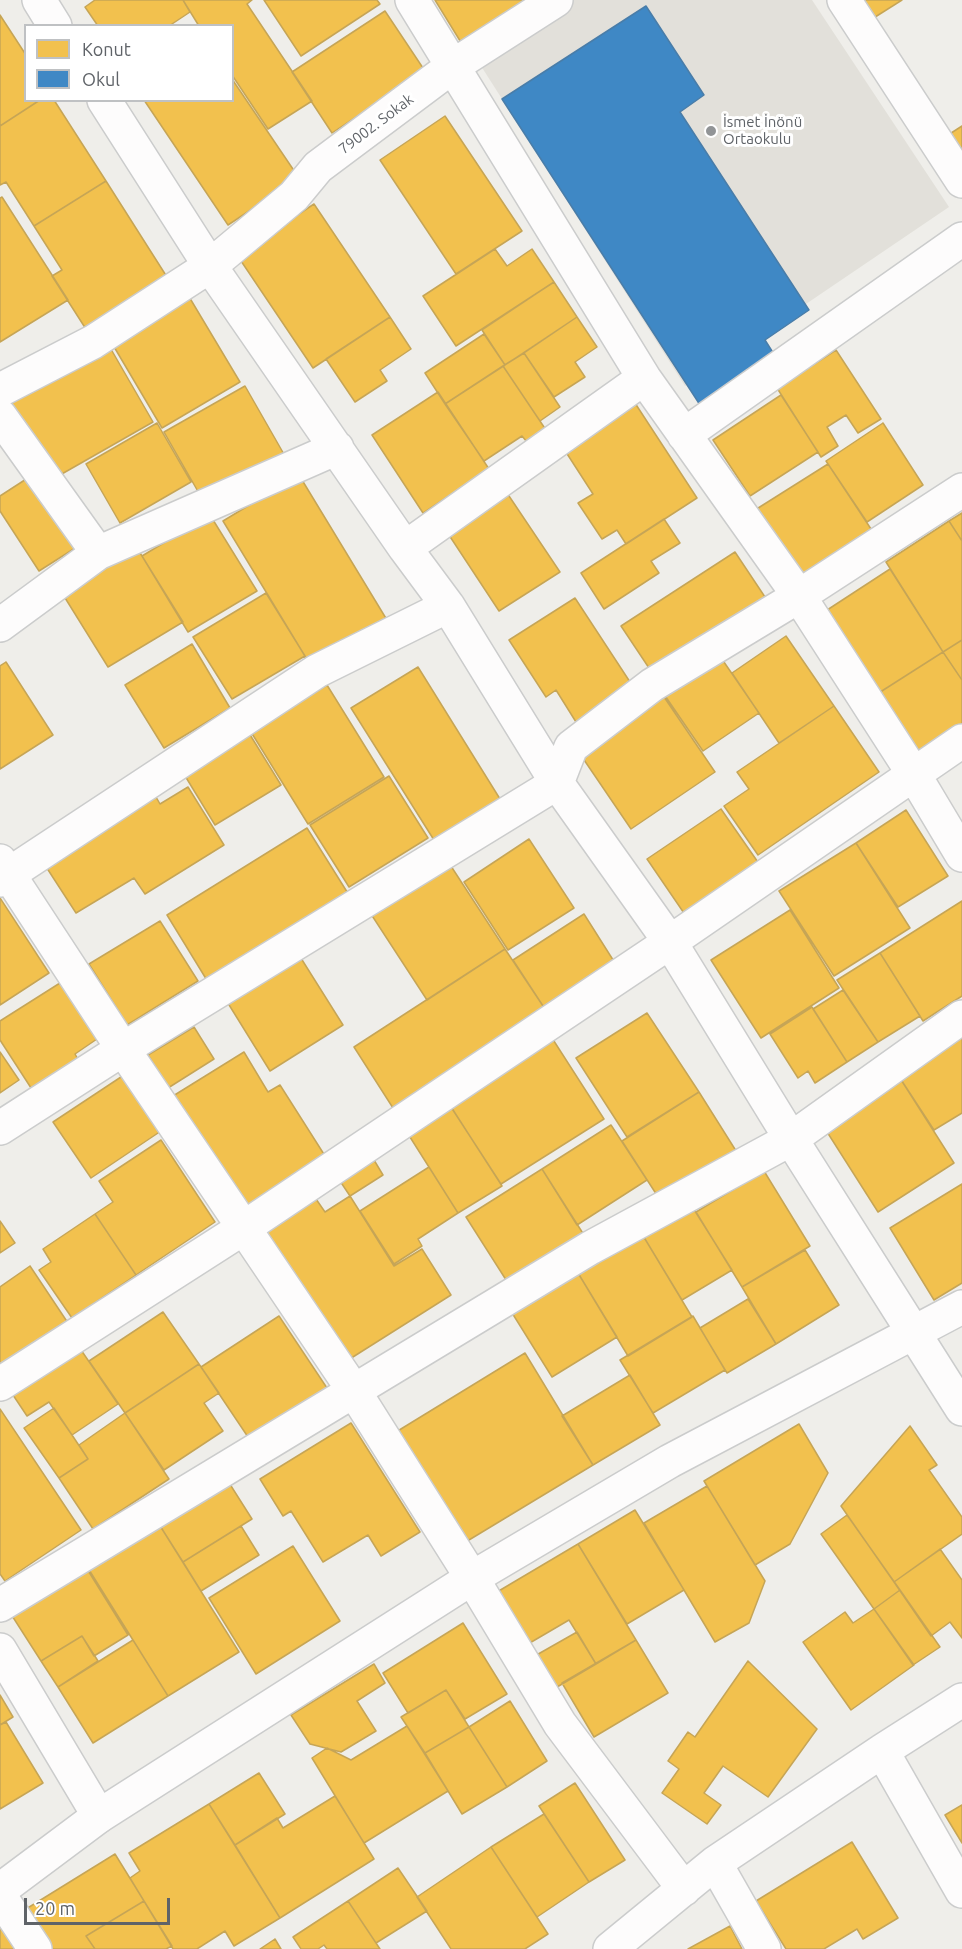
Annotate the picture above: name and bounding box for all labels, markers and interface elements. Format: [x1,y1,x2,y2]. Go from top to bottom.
legend [24,24,234,102]
text: Konut [82,39,131,59]
text: Okul [82,69,120,89]
street label: 79002. Sokak [335,90,417,158]
place label: İsmet İnönü Ortaokulu [723,113,802,148]
marker: İsmet İnönü Ortaokulu [704,124,718,138]
scale bar [27,1886,172,1924]
text: 20 m [35,1898,75,1918]

